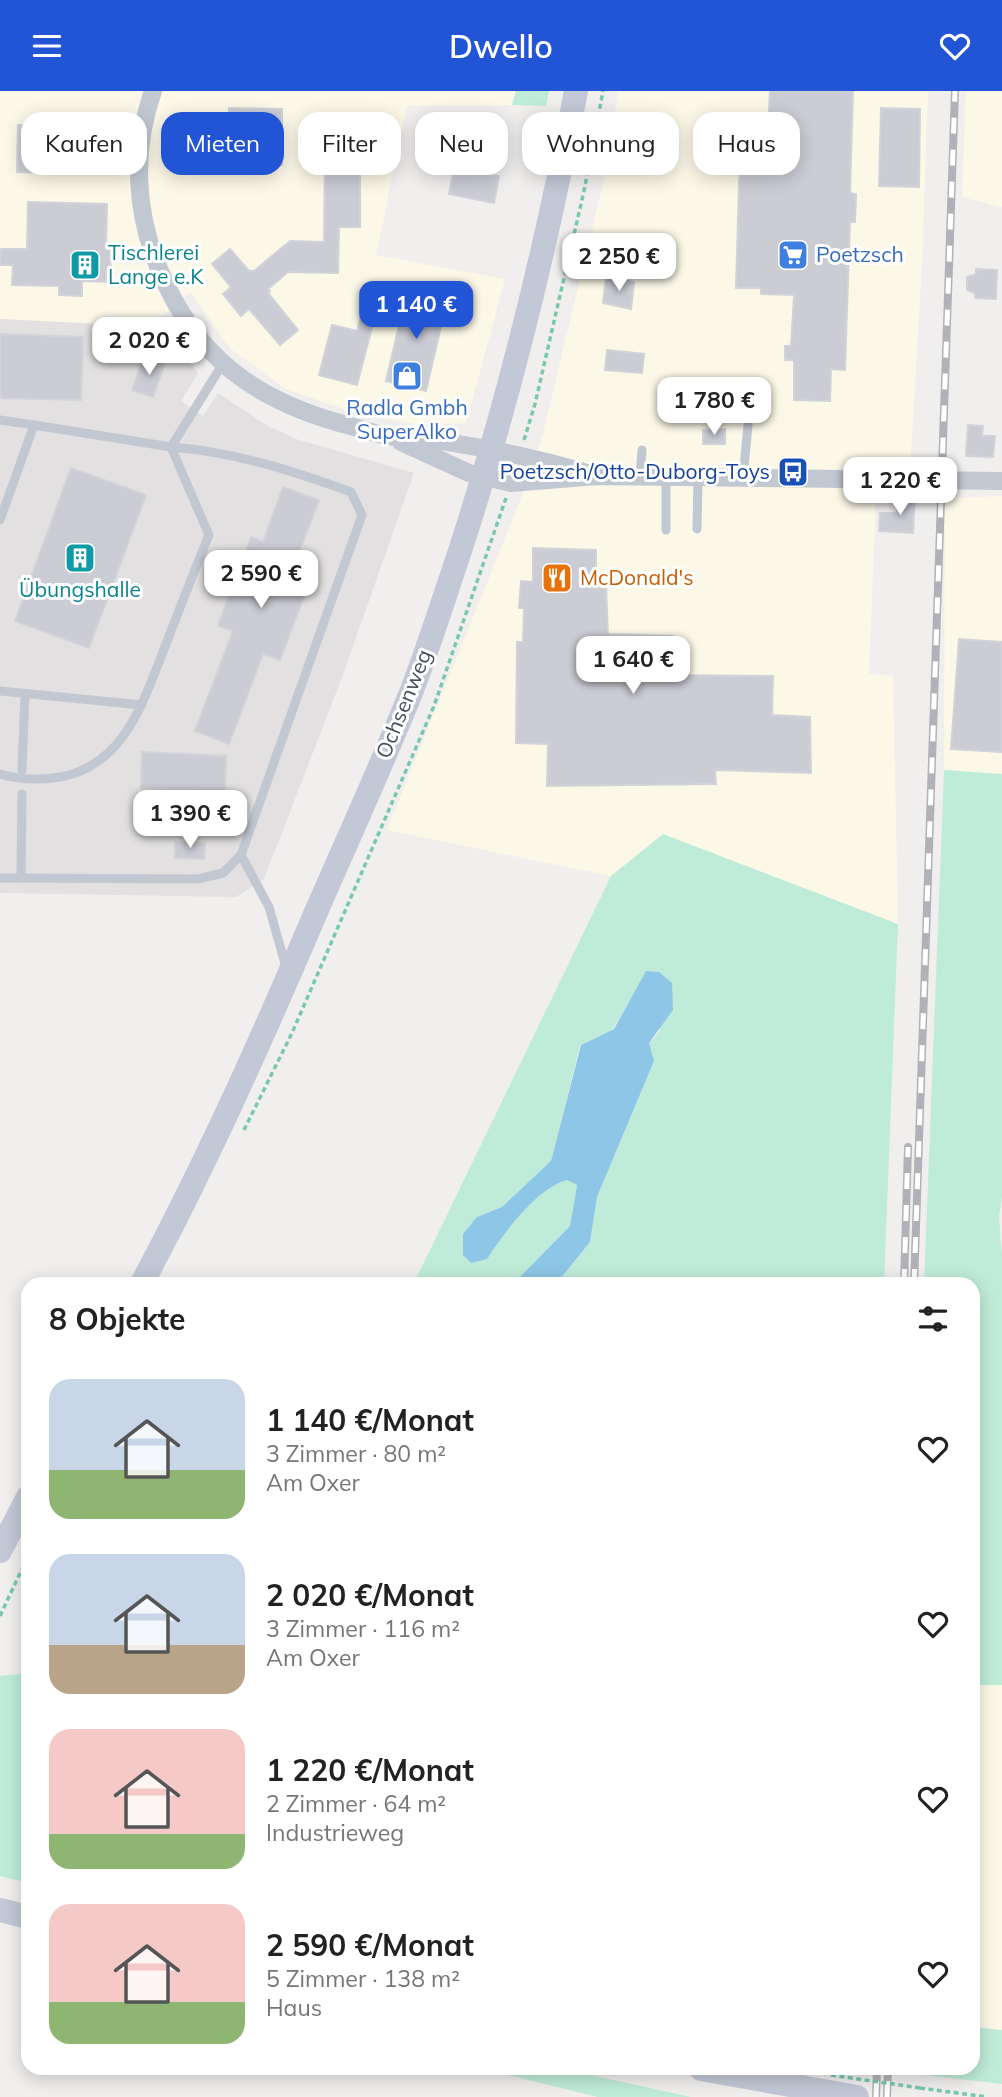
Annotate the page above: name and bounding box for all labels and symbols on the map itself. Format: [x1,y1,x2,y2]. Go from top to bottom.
pin: 2 250 € [554,233,684,293]
supermarket icon: Poetzsch [776,238,810,272]
place label: Tischlerei Lange e.K [108,239,204,289]
place label: Poetzsch [816,241,904,267]
building icon: Tischlerei Lange e.K [68,248,102,282]
pin: 1 140 € [351,281,481,341]
pin: 2 020 € [84,317,214,377]
shop icon: Radla Gmbh SuperAlko [390,359,424,393]
pin: 1 780 € [649,377,779,437]
place label: Radla Gmbh SuperAlko [346,394,468,444]
bus stop icon: Poetzsch/Otto-Duborg-Toys [776,455,810,489]
pin: 1 220 € [835,457,965,517]
place label: Poetzsch/Otto-Duborg-Toys [500,458,770,484]
building icon: Übungshalle [63,541,97,575]
pin: 2 590 € [196,551,326,610]
restaurant icon: McDonald's [540,561,574,595]
place label: McDonald's [580,564,694,590]
place label: Übungshalle [19,576,141,602]
pin: 1 640 € [568,637,698,696]
street label: Ochsenweg [369,645,437,762]
pin: 1 390 € [125,791,255,850]

